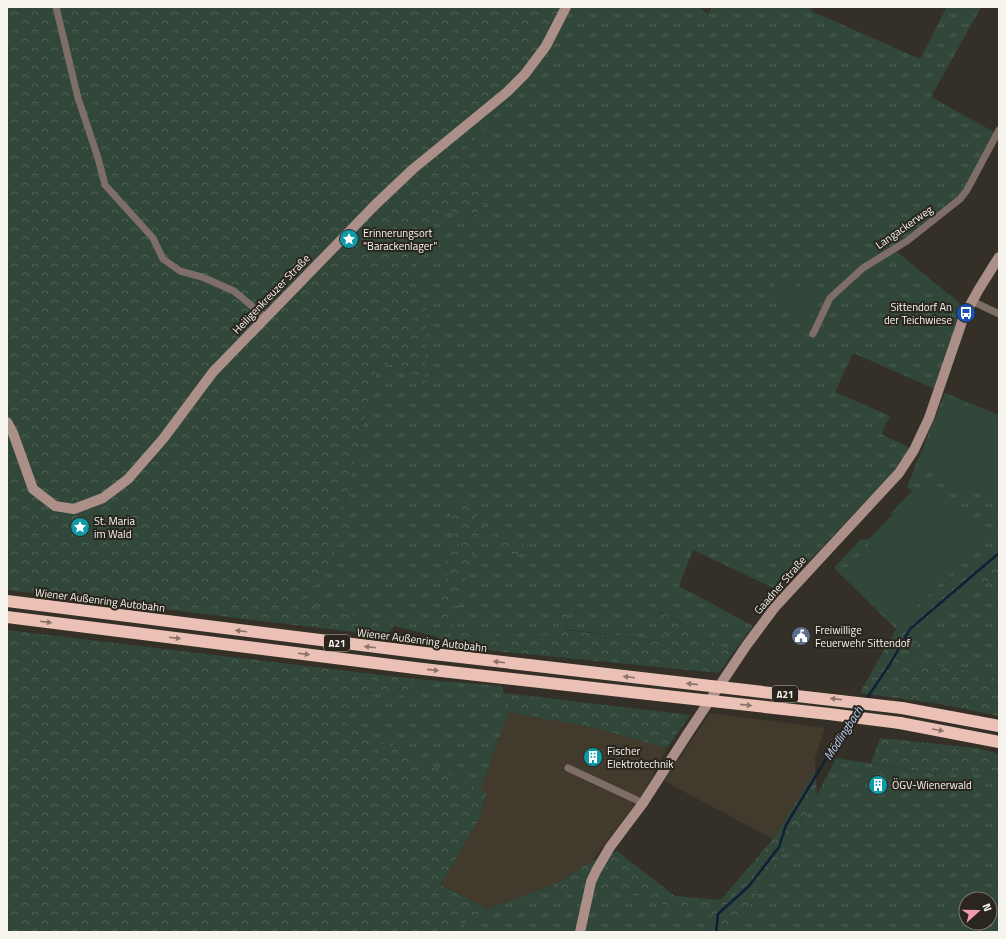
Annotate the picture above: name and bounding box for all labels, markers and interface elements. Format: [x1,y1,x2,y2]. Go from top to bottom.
street label: Langackerweg [872,201,936,253]
place label: Erinnerungsort "Barackenlager" [363,225,437,254]
place icon: Erinnerungsort "Barackenlager" [338,228,360,250]
street label: Heiligenkreuzer Straße [229,250,314,337]
place label: Sittendorf An der Teichwiese [884,299,952,328]
bus stop icon: Sittendorf An der Teichwiese [955,302,977,324]
place label: St. Maria im Wald [94,513,135,542]
place icon: St. Maria im Wald [69,516,91,538]
street label: Gaadner Straße [750,552,810,618]
street label: Wiener Außenring Autobahn [34,584,166,616]
one-way arrow [40,619,52,625]
place label: Freiwillige Feuerwehr Sittendof [815,622,911,651]
street label: Wiener Außenring Autobahn [356,624,488,656]
public building icon: Freiwillige Feuerwehr Sittendof [790,625,812,647]
one-way arrow [235,627,247,634]
one-way arrow [169,635,181,641]
road number: A21 [324,635,350,651]
one-way arrow [364,644,376,650]
one-way arrow [298,651,310,657]
one-way arrow [493,659,505,665]
one-way arrow [427,667,439,673]
one-way arrow [622,674,635,680]
one-way arrow [686,681,698,687]
road number: A21 [772,686,798,702]
one-way arrow [829,696,842,703]
one-way arrow [740,701,752,708]
water label: Mödlingbach [818,702,868,764]
one-way arrow [932,727,944,733]
place label: Fischer Elektrotechnik [607,743,674,772]
building icon: Fischer Elektrotechnik [582,746,604,768]
building icon: ÖGV-Wienerwald [867,774,889,796]
place label: ÖGV-Wienerwald [892,777,972,793]
north arrow [958,891,998,931]
text: N [979,901,996,914]

